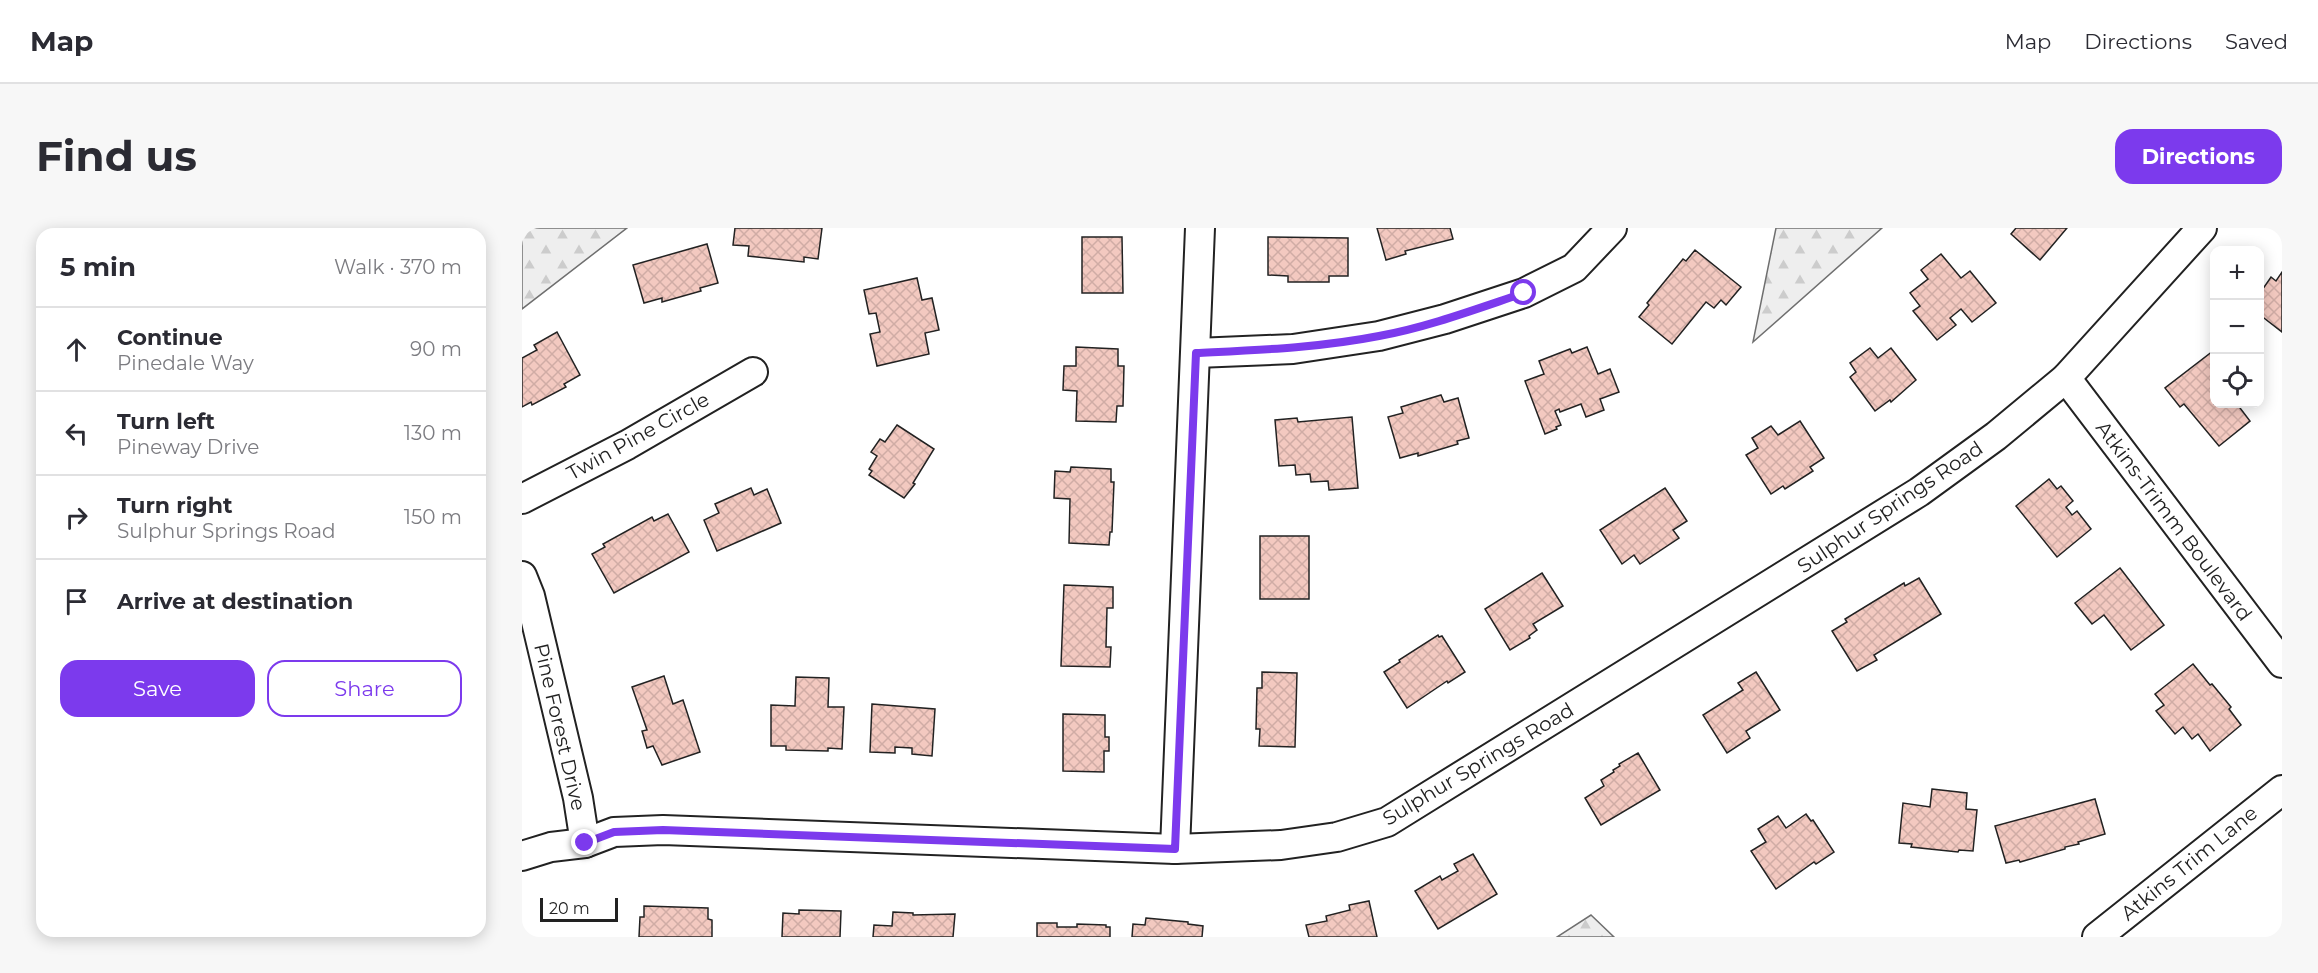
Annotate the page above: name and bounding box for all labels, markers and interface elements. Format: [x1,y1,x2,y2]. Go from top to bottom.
text: Map [30,24,93,58]
text: Map [2005,29,2051,54]
text: Directions [2084,29,2192,54]
text: Saved [2225,29,2288,54]
button: Directions [2115,129,2282,184]
text: Find us [36,130,197,182]
map controls [2210,246,2264,408]
button: + [2210,246,2264,300]
text: 5 min [60,251,136,283]
text: Walk · 370 m [334,255,462,279]
route start [1510,279,1536,305]
button: − [2210,300,2264,354]
text: Continue [117,324,223,351]
icon: ahead [60,333,93,366]
text: 90 m [410,337,462,361]
text: Pinedale Way [117,351,254,375]
button: locate [2210,354,2264,408]
street label: Twin Pine Circle [563,387,713,485]
text: Turn left [117,408,215,435]
street label: Atkins-Trimm Boulevard [2091,416,2257,626]
icon: left [60,417,93,450]
text: 130 m [404,421,462,445]
text: Pineway Drive [117,435,259,459]
street label: Sulphur Springs Road [1793,436,1987,578]
text: Turn right [117,492,232,519]
icon: right [60,501,93,534]
text: 150 m [404,505,462,529]
text: Sulphur Springs Road [117,519,336,543]
icon: arrive [60,585,93,618]
text: Arrive at destination [117,588,353,615]
street label: Pine Forest Drive [529,641,591,813]
button: Save [60,660,255,717]
button: Share [267,660,462,717]
street label: Sulphur Springs Road [1378,697,1578,831]
street label: Atkins Trim Lane [2116,801,2262,925]
route end [571,829,597,855]
scale bar [540,895,618,922]
text: 20 m [549,899,590,918]

